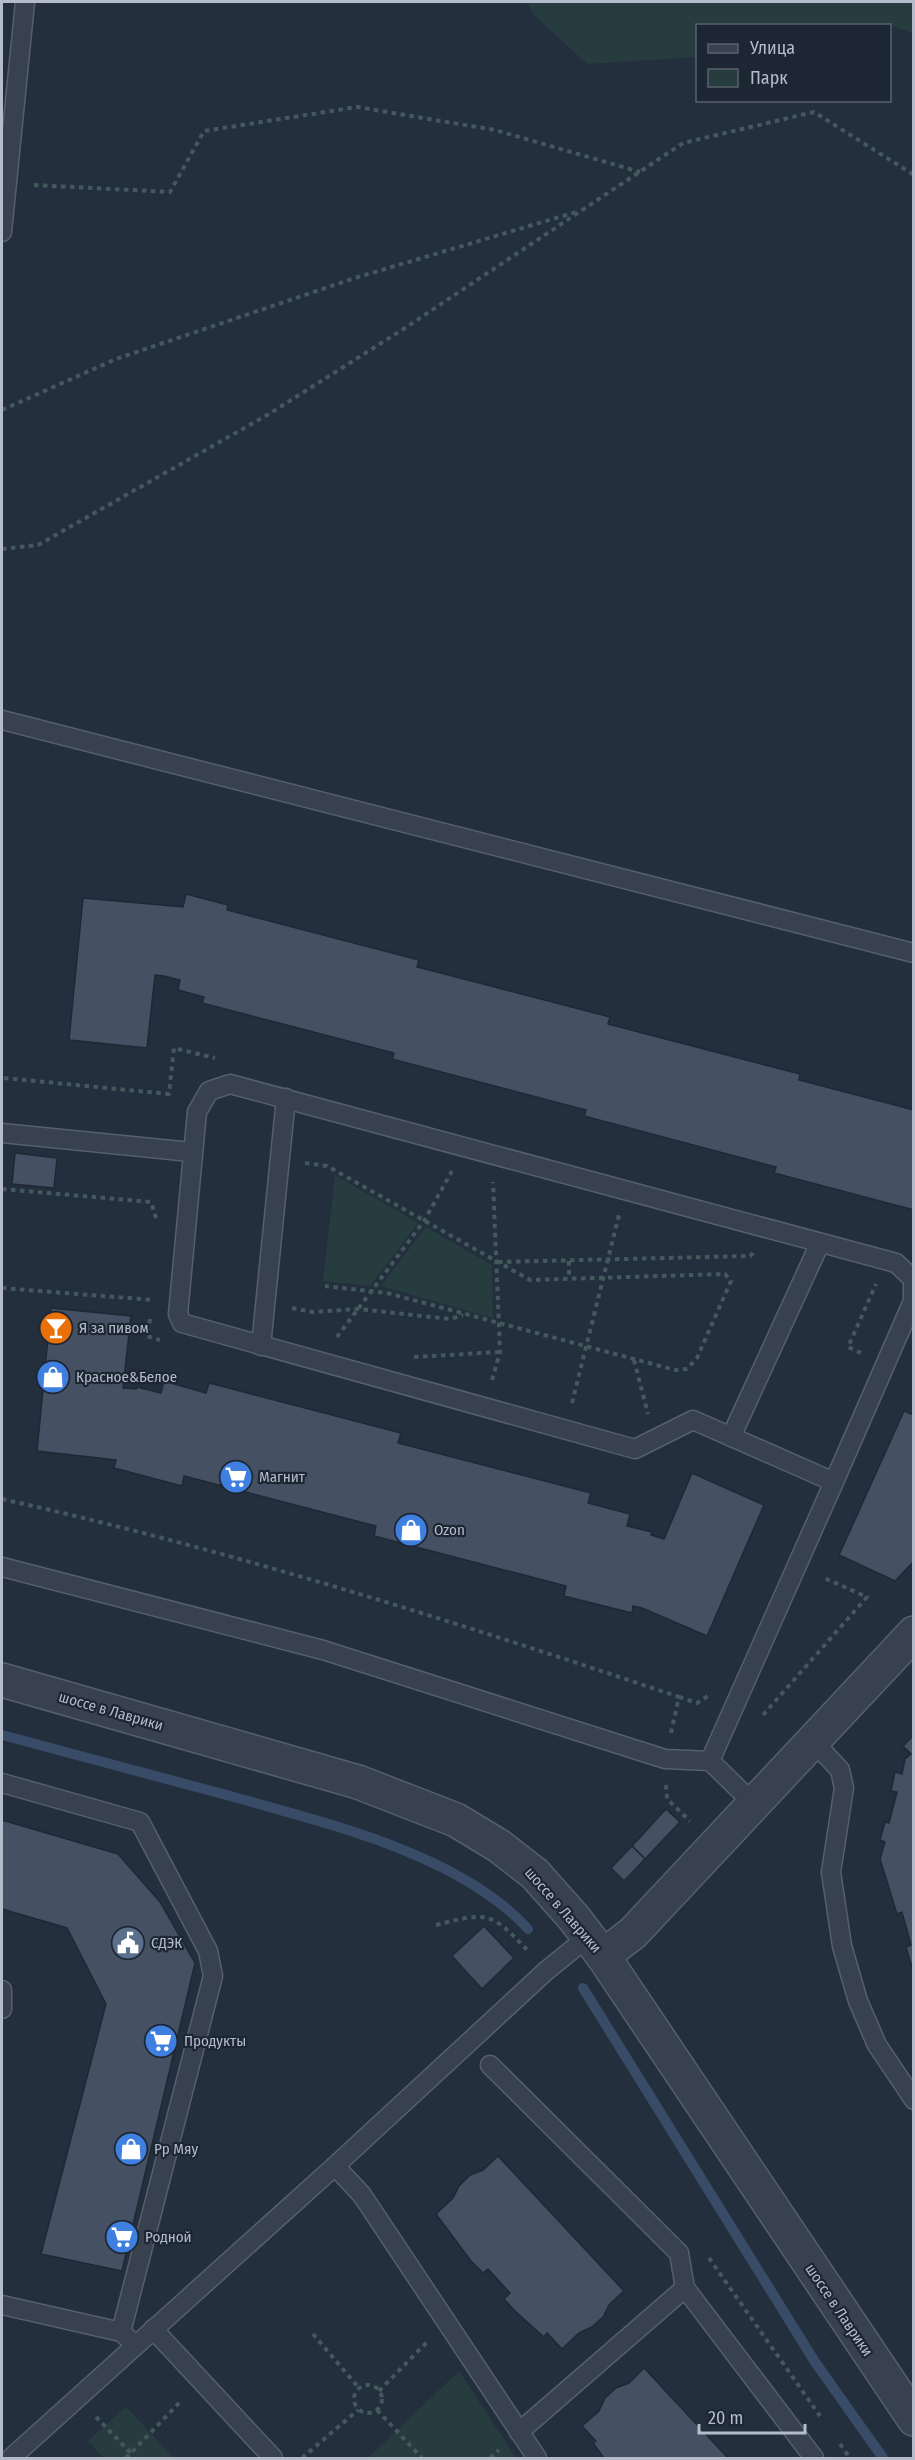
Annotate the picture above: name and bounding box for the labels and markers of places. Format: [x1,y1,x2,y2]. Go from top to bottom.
bar icon: Я за пивом [38,1310,74,1346]
place label: Я за пивом [79,1319,149,1337]
shop icon: Красное&Белое [35,1359,71,1395]
place label: Красное&Белое [76,1368,177,1386]
supermarket icon: Магнит [218,1459,254,1495]
place label: Магнит [259,1468,306,1486]
shop icon: Ozon [393,1512,429,1548]
place label: Ozon [434,1521,465,1539]
public building icon: СДЭК [110,1925,146,1961]
place label: СДЭК [151,1934,182,1952]
supermarket icon: Продукты [143,2023,179,2059]
place label: Продукты [184,2032,246,2050]
shop icon: Рр Мяу [113,2131,149,2167]
place label: Рр Мяу [154,2140,198,2158]
supermarket icon: Родной [104,2219,140,2255]
place label: Родной [145,2228,192,2246]

